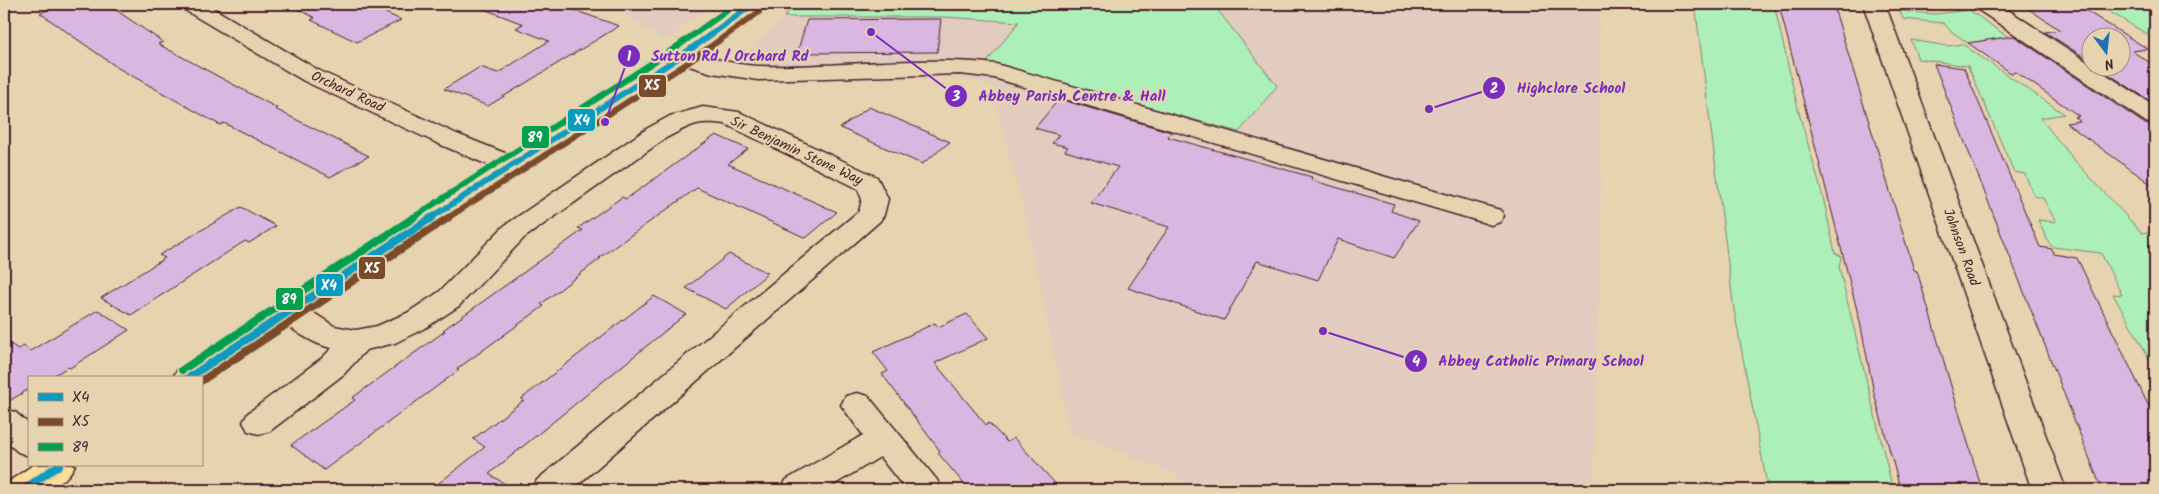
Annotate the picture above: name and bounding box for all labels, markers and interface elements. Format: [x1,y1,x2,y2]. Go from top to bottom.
north arrow [2082,28,2132,78]
callout: Sutton Rd / Orchard Rd [617,41,819,71]
text: 1 [627,45,632,69]
text: Sutton Rd / Orchard Rd [651,45,810,69]
text: N [2102,52,2116,75]
street label: Orchard Road [307,65,389,119]
callout: Highclare School [1482,73,1635,103]
line badge: X5 [638,74,667,98]
text: X5 [643,75,662,97]
text: 2 [1490,77,1499,101]
text: Highclare School [1517,77,1625,101]
callout: Abbey Parish Centre & Hall [944,81,1176,111]
text: 3 [951,85,960,109]
text: Abbey Parish Centre & Hall [979,85,1165,109]
line badge: X4 [567,108,596,132]
text: X4 [573,110,590,132]
street label: Sir Benjamin Stone Way [727,111,867,191]
line badge: 89 [521,125,550,149]
text: 89 [527,127,543,149]
street label: Johnson Road [1937,205,1986,290]
line badge: X5 [358,256,386,280]
text: X5 [363,258,382,280]
line badge: X4 [315,273,344,297]
text: X4 [320,275,337,297]
line badge: 89 [275,287,304,311]
text: 89 [281,289,297,311]
callout: Abbey Catholic Primary School [1403,346,1654,376]
text: 4 [1412,350,1420,374]
text: Abbey Catholic Primary School [1438,350,1644,374]
legend [28,376,202,466]
text: X4 [72,386,90,410]
text: X5 [72,410,90,434]
text: 89 [72,436,89,460]

